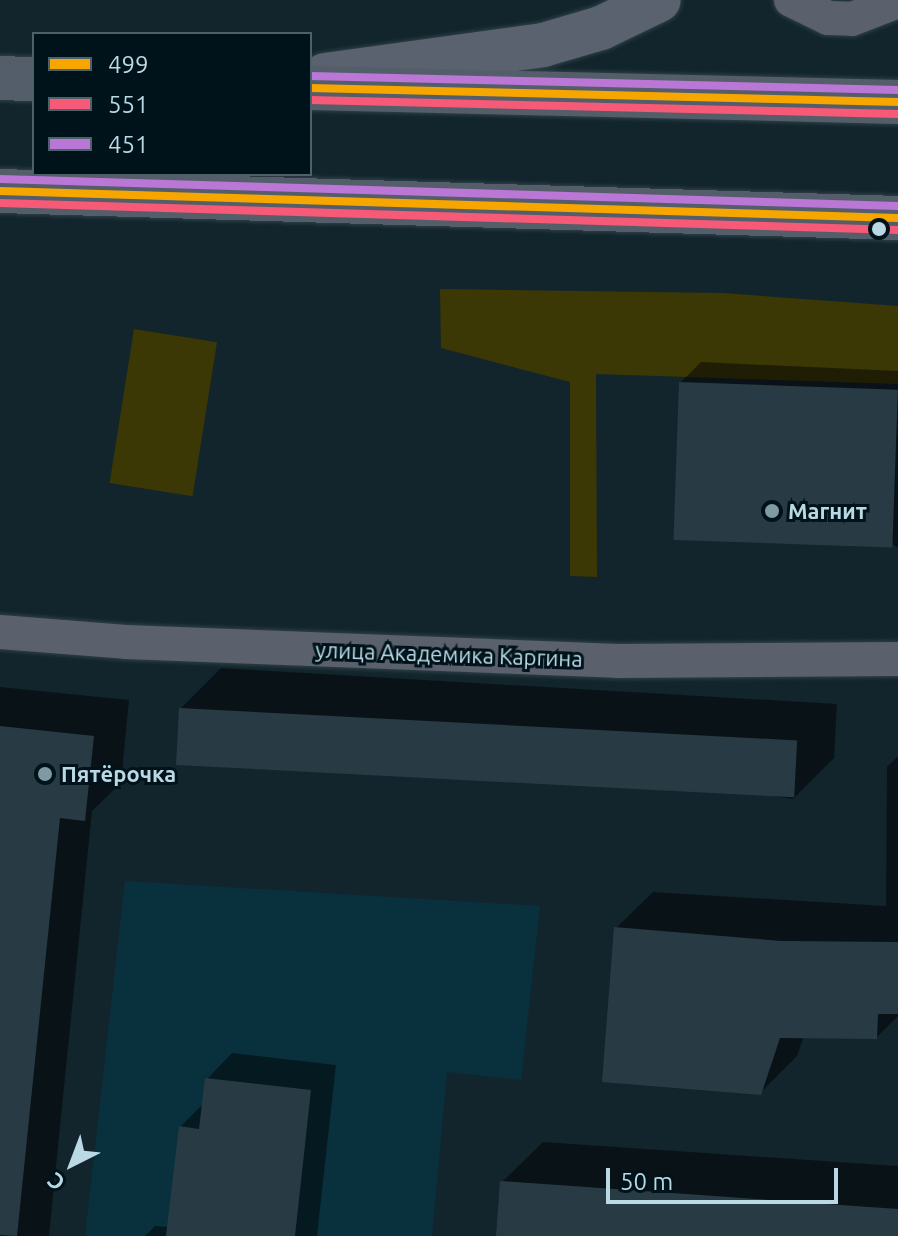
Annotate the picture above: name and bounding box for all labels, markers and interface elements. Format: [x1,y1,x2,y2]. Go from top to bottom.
legend [32,32,312,176]
text: 499 [108,51,149,78]
text: 551 [108,91,149,118]
text: 451 [108,131,149,158]
unlabelled marker [871,221,887,237]
place label: Магнит [788,498,867,524]
marker: Магнит [763,502,781,520]
street label: улица Академика Каргина [315,636,583,672]
place label: Пятёрочка [61,761,176,787]
marker: Пятёрочка [36,765,54,783]
north arrow [32,1124,112,1204]
scale bar [610,1152,842,1202]
text: С [42,1168,69,1196]
text: 50 m [620,1168,673,1195]

